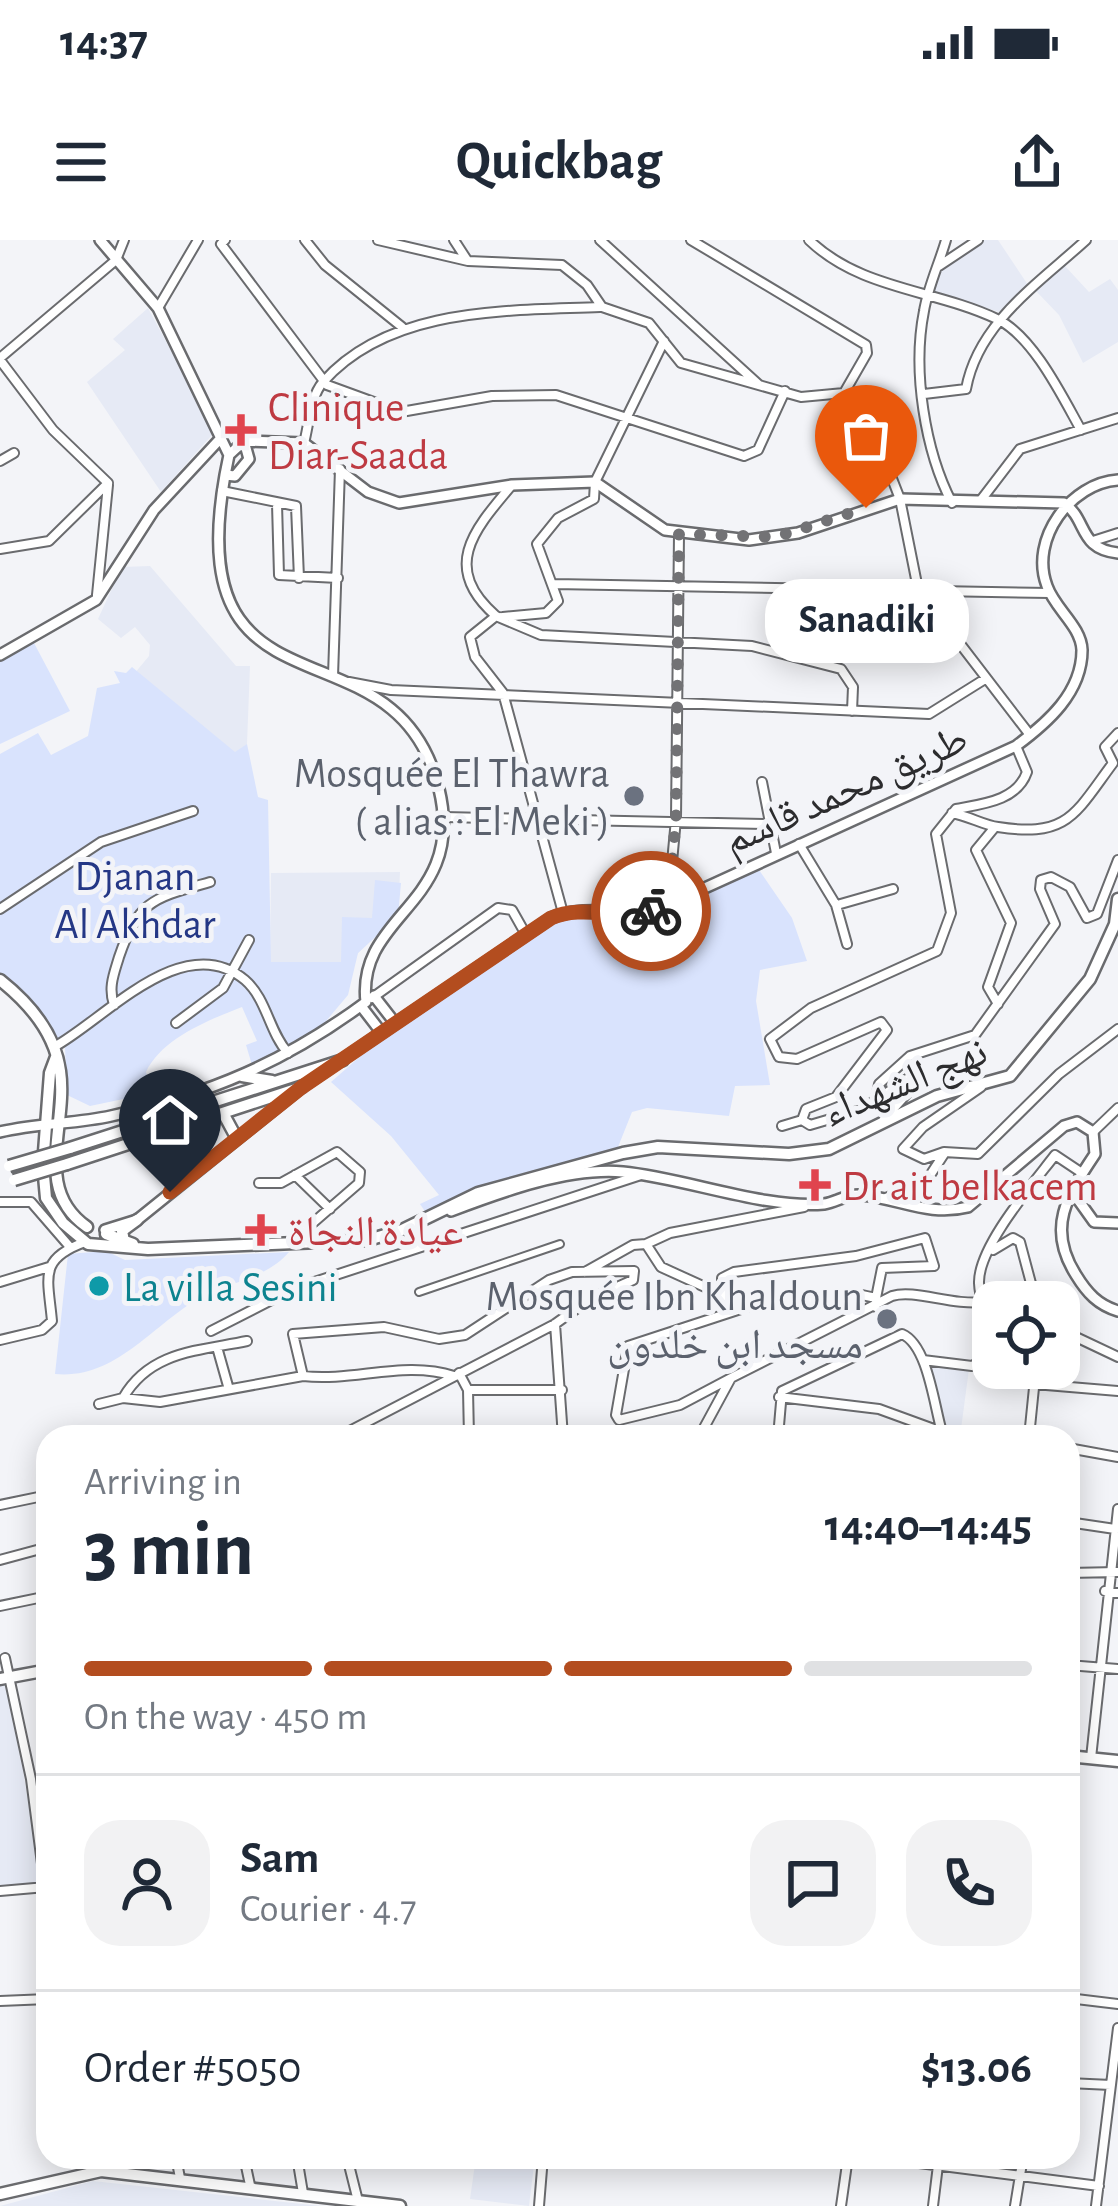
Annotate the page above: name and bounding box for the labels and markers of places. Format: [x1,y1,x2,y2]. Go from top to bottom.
pin [815,385,917,508]
place label: Clinique Diar-Saada [268,387,448,477]
marker: Clinique Diar-Saada [225,414,257,446]
callout: Sanadiki [764,580,968,664]
place label: Mosquée El Thawra ( alias : El Meki ) [294,753,610,843]
marker: Mosquée El Thawra ( alias : El Meki ) [621,783,647,809]
pin [119,1069,221,1192]
place label: Dr ait belkacem [842,1166,1098,1208]
marker: Dr ait belkacem [799,1169,831,1201]
place label: عيادة النجاة [288,1211,463,1254]
marker: عيادة النجاة [245,1214,277,1246]
place label: La villa Sesini [123,1267,338,1309]
marker: La villa Sesini [86,1273,112,1299]
place label: Mosquée Ibn Khaldoun مسجد ابن خلدون [486,1276,863,1369]
marker: Mosquée Ibn Khaldoun مسجد ابن خلدون [874,1306,900,1332]

